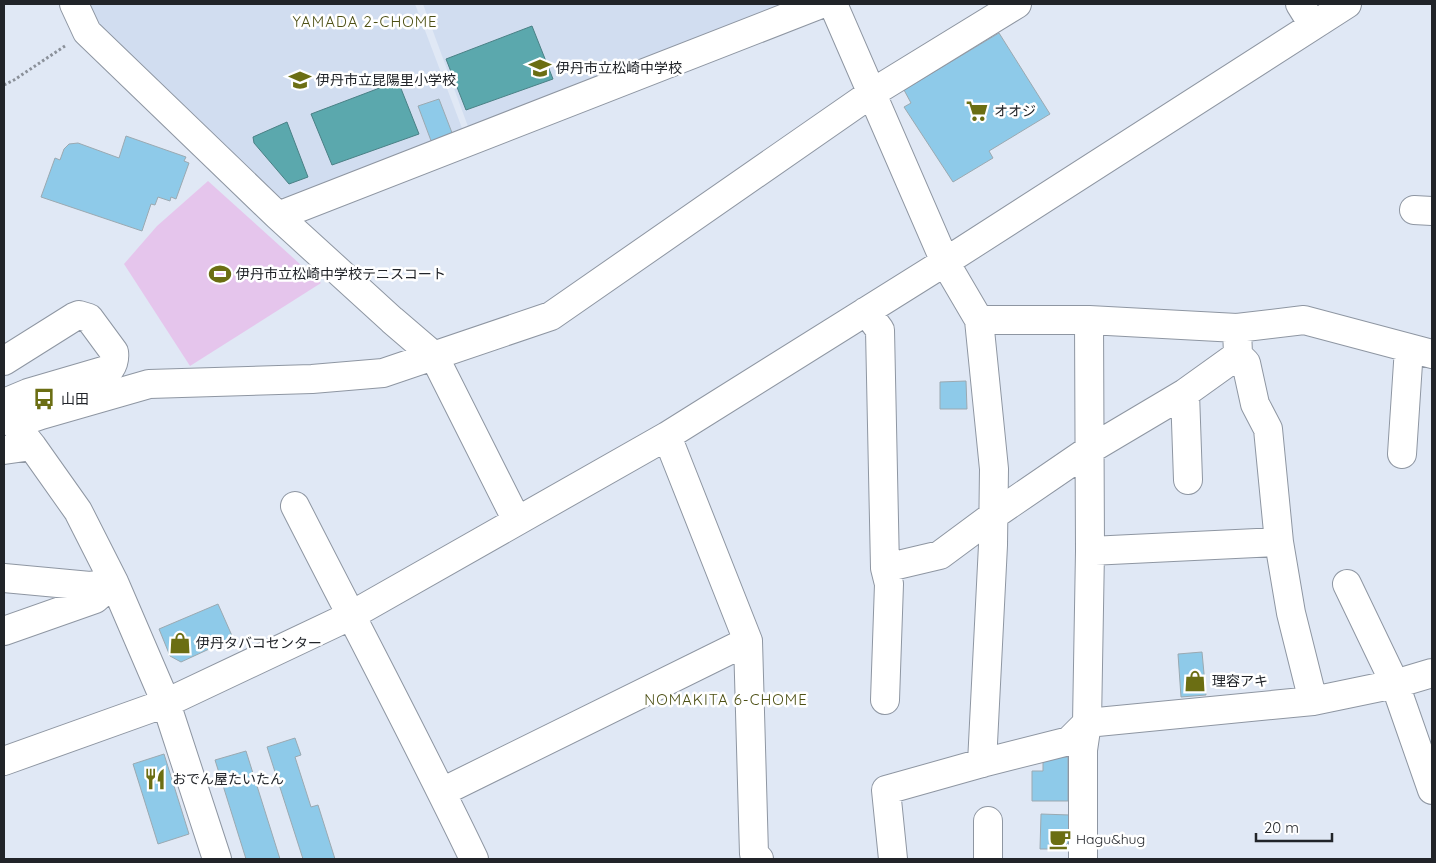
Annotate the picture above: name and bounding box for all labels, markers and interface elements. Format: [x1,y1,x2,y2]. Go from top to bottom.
district label: YAMADA 2-CHOME [292,12,438,31]
school or university icon: 伊丹市立松崎中学校 [527,55,553,81]
place label: 伊丹市立松崎中学校 [556,59,682,77]
school or university icon: 伊丹市立昆陽里小学校 [287,67,313,93]
place label: 伊丹市立昆陽里小学校 [316,71,456,89]
supermarket icon: オオジ [964,98,990,124]
place label: オオジ [994,102,1036,120]
sports icon: 伊丹市立松崎中学校テニスコート [207,261,233,287]
place label: 伊丹市立松崎中学校テニスコート [236,265,446,283]
bus stop icon: 山田 [31,386,57,412]
place label: 山田 [61,390,89,408]
shop icon: 伊丹タバコセンター [167,630,193,656]
place label: 伊丹タバコセンター [196,634,322,652]
shop icon: 理容アキ [1182,668,1208,694]
place label: 理容アキ [1212,672,1268,690]
district label: NOMAKITA 6-CHOME [644,690,808,709]
restaurant icon: おでん屋たいたん [142,766,168,792]
place label: おでん屋たいたん [172,770,284,788]
scale bar [1256,810,1332,842]
text: 20 m [1264,818,1299,837]
cafe icon: Hagu&hug [1047,826,1073,852]
place label: Hagu&hug [1076,830,1145,848]

